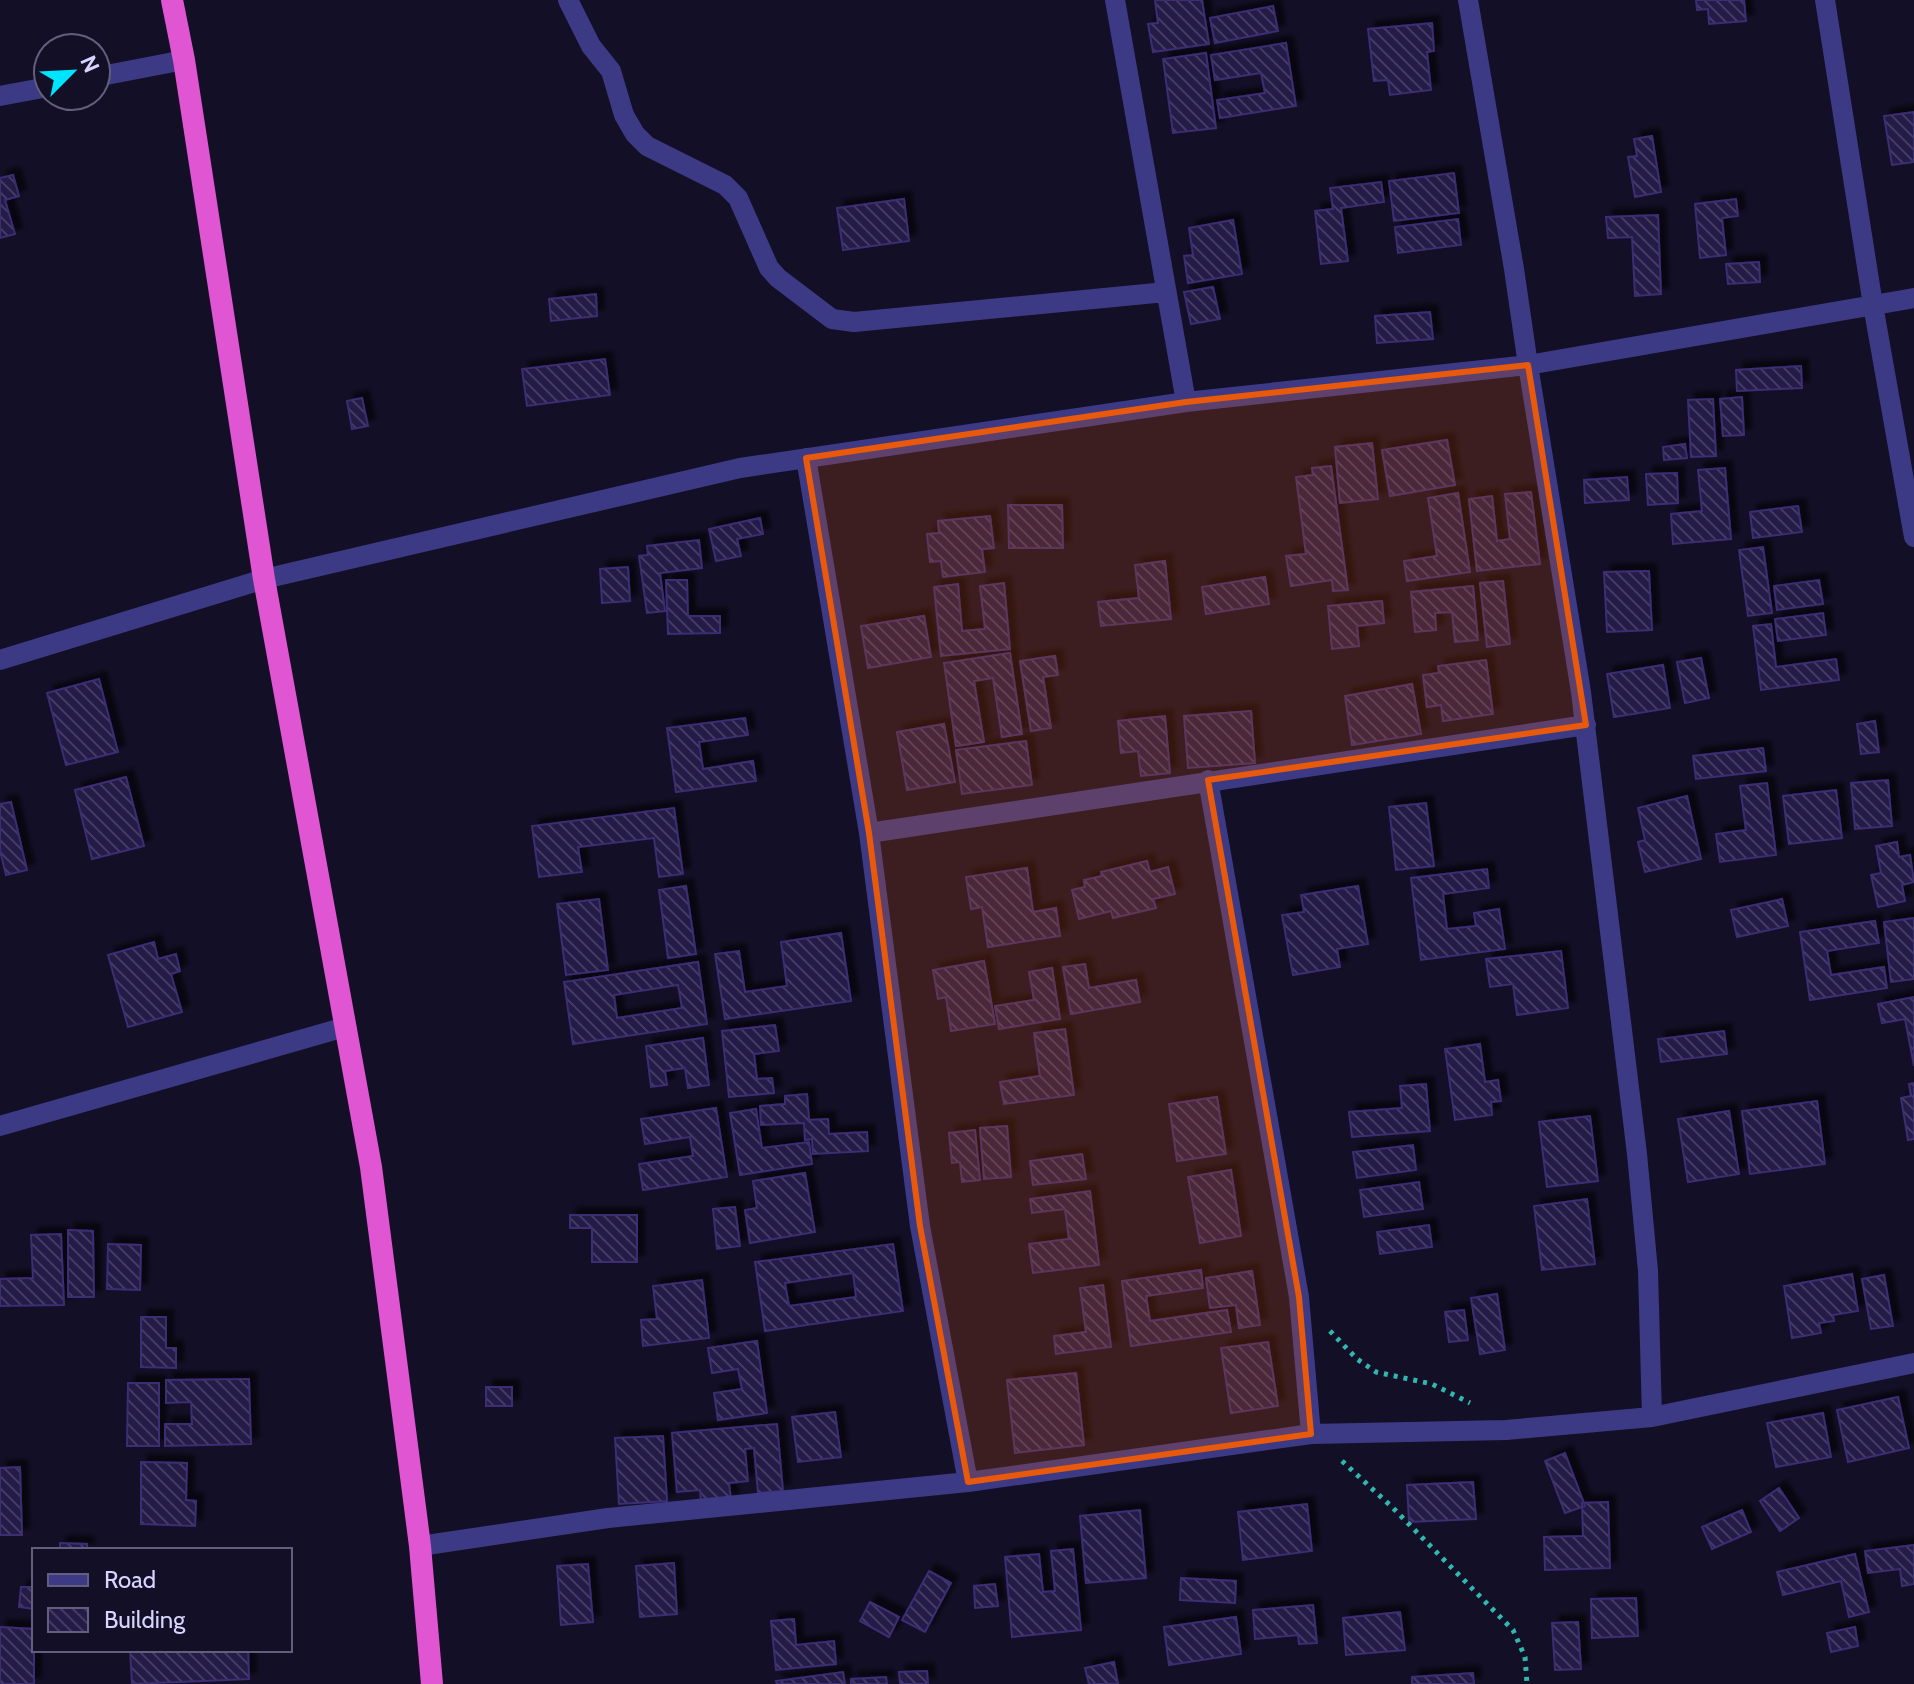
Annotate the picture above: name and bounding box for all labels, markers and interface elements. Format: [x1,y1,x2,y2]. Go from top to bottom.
north arrow [32,32,112,112]
text: N [74,51,105,77]
legend [32,1548,292,1652]
text: Road [104,1565,156,1594]
text: Building [104,1605,186,1634]

